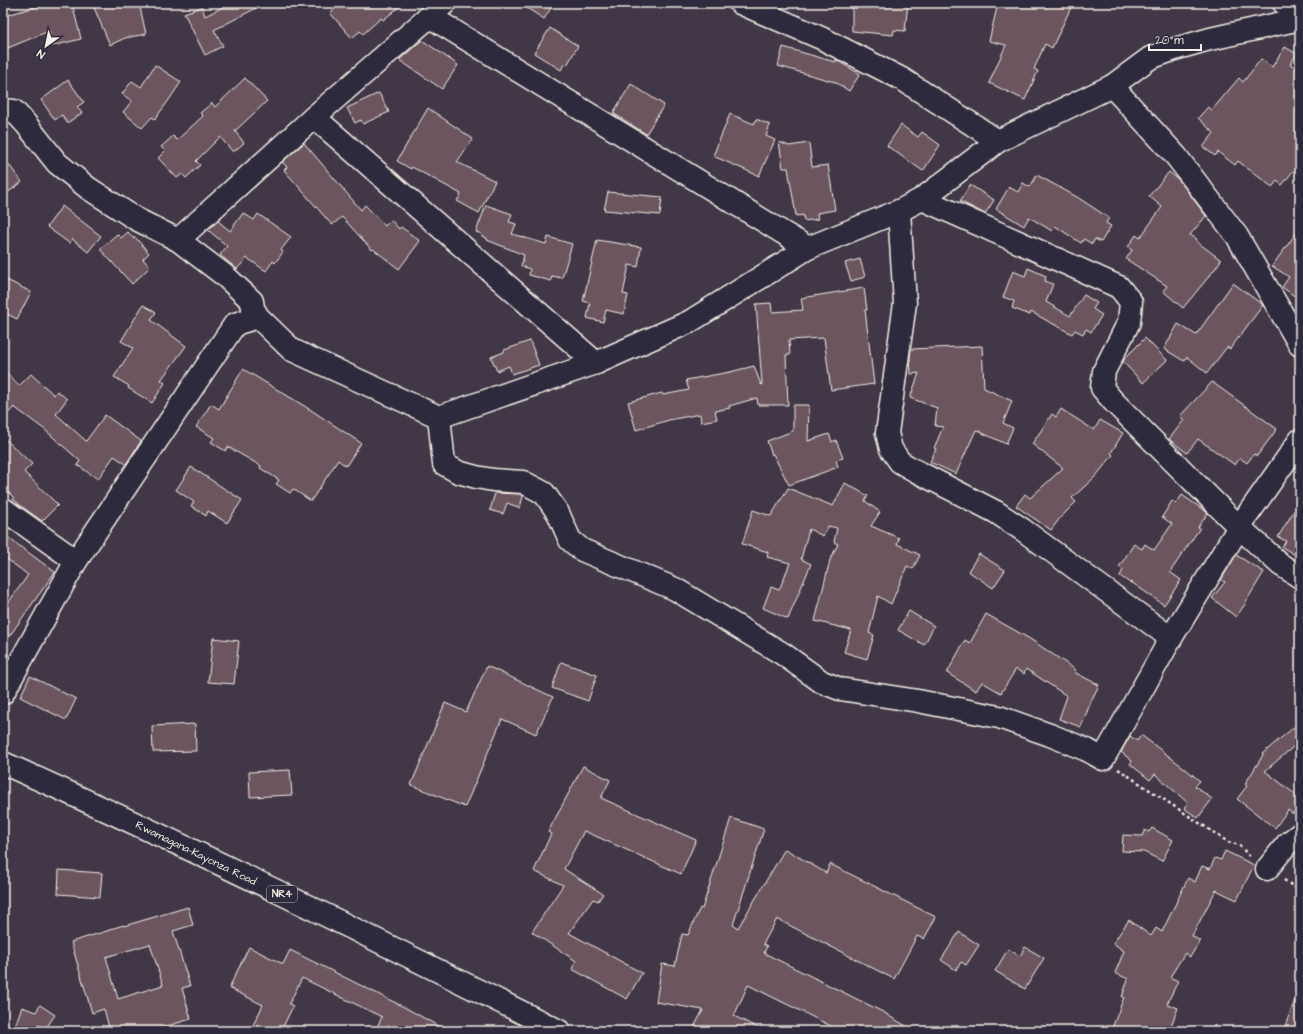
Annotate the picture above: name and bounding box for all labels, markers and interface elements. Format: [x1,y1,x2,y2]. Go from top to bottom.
north arrow [26,26,66,66]
scale bar [1149,26,1201,52]
text: 20 m [1155,32,1184,49]
text: N [34,46,48,62]
street label: Rwamagana-Kayonza Road [133,817,259,890]
road number: NR4 [267,886,297,902]

